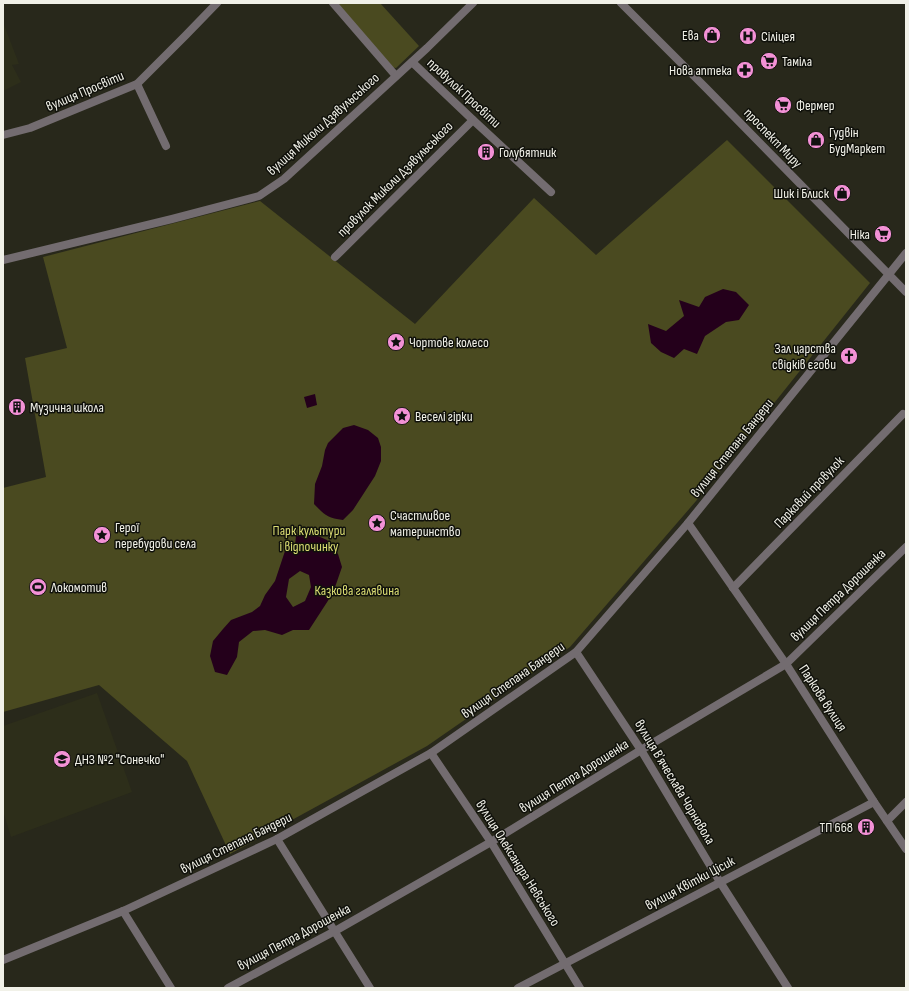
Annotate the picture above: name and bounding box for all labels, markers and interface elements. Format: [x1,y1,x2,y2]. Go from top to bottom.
shop icon: Ева [702,25,722,45]
hospital icon: Сіліцея [738,26,758,46]
place label: Ева [682,27,699,44]
place label: Сіліцея [761,28,795,45]
supermarket icon: Таміла [759,51,779,71]
place label: Таміла [782,53,812,70]
street label: провулок Просвіти [424,55,504,132]
pharmacy icon: Нова аптека [735,60,755,80]
place label: Нова аптека [669,62,732,79]
street label: вулиця Просвіти [43,67,127,115]
street label: вулиця Миколи Дзявульського [263,69,383,179]
supermarket icon: Фермер [773,95,793,115]
place label: Фермер [796,97,835,114]
street label: проспект Миру [740,105,806,172]
street label: провулок Миколи Дзявульського [334,117,457,240]
place label: Гудвін БудМаркет [829,124,885,157]
shop icon: Гудвін БудМаркет [806,130,826,150]
building icon: Голубятник [476,142,496,162]
place label: Голубятник [499,144,557,161]
shop icon: Шик і Блиск [832,183,852,203]
place label: Шик і Блиск [774,185,830,202]
supermarket icon: Ніка [873,224,893,244]
place label: Ніка [850,226,870,243]
place icon: Чортове колесо [386,332,406,352]
place label: Чортове колесо [409,334,489,351]
place label: Зал царства свідків єгови [772,340,836,373]
church icon: Зал царства свідків єгови [839,346,859,366]
street label: вулиця Степана Бандери [687,395,777,501]
building icon: Музична школа [7,397,27,417]
place label: Музична школа [30,399,104,416]
place icon: Веселі гірки [392,406,412,426]
place label: Веселі гірки [415,408,473,425]
street label: Парковий провулок [770,452,848,532]
place label: Счастливое материнство [390,507,461,540]
place icon: Счастливое материнство [367,513,387,533]
place label: Герої перебудови села [115,519,196,552]
park label: Парк культури і відпочинку [273,522,346,555]
place icon: Герої перебудови села [92,525,112,545]
street label: вулиця Петра Дорошенка [787,545,889,645]
sports icon: Локомотив [28,577,48,597]
place label: Локомотив [50,579,107,596]
park label: Казкова галявина [315,582,399,599]
street label: вулиця Степана Бандери [458,638,568,722]
street label: Паркова вулиця [795,662,851,734]
street label: вулиця Вʼячеслава Чорновола [631,717,719,847]
street label: вулиця Петра Дорошенка [516,735,632,817]
school or university icon: ДНЗ №2 "Сонечко" [52,749,72,769]
place label: ДНЗ №2 "Сонечко" [75,751,164,768]
street label: вулиця Олександра Невського [472,797,564,929]
street label: вулиця Степана Бандери [177,809,295,877]
building icon: ТП 668 [856,817,876,837]
place label: ТП 668 [820,819,853,836]
street label: вулиця Квітки Цісик [642,852,738,914]
street label: вулиця Петра Дорошенка [235,900,353,974]

